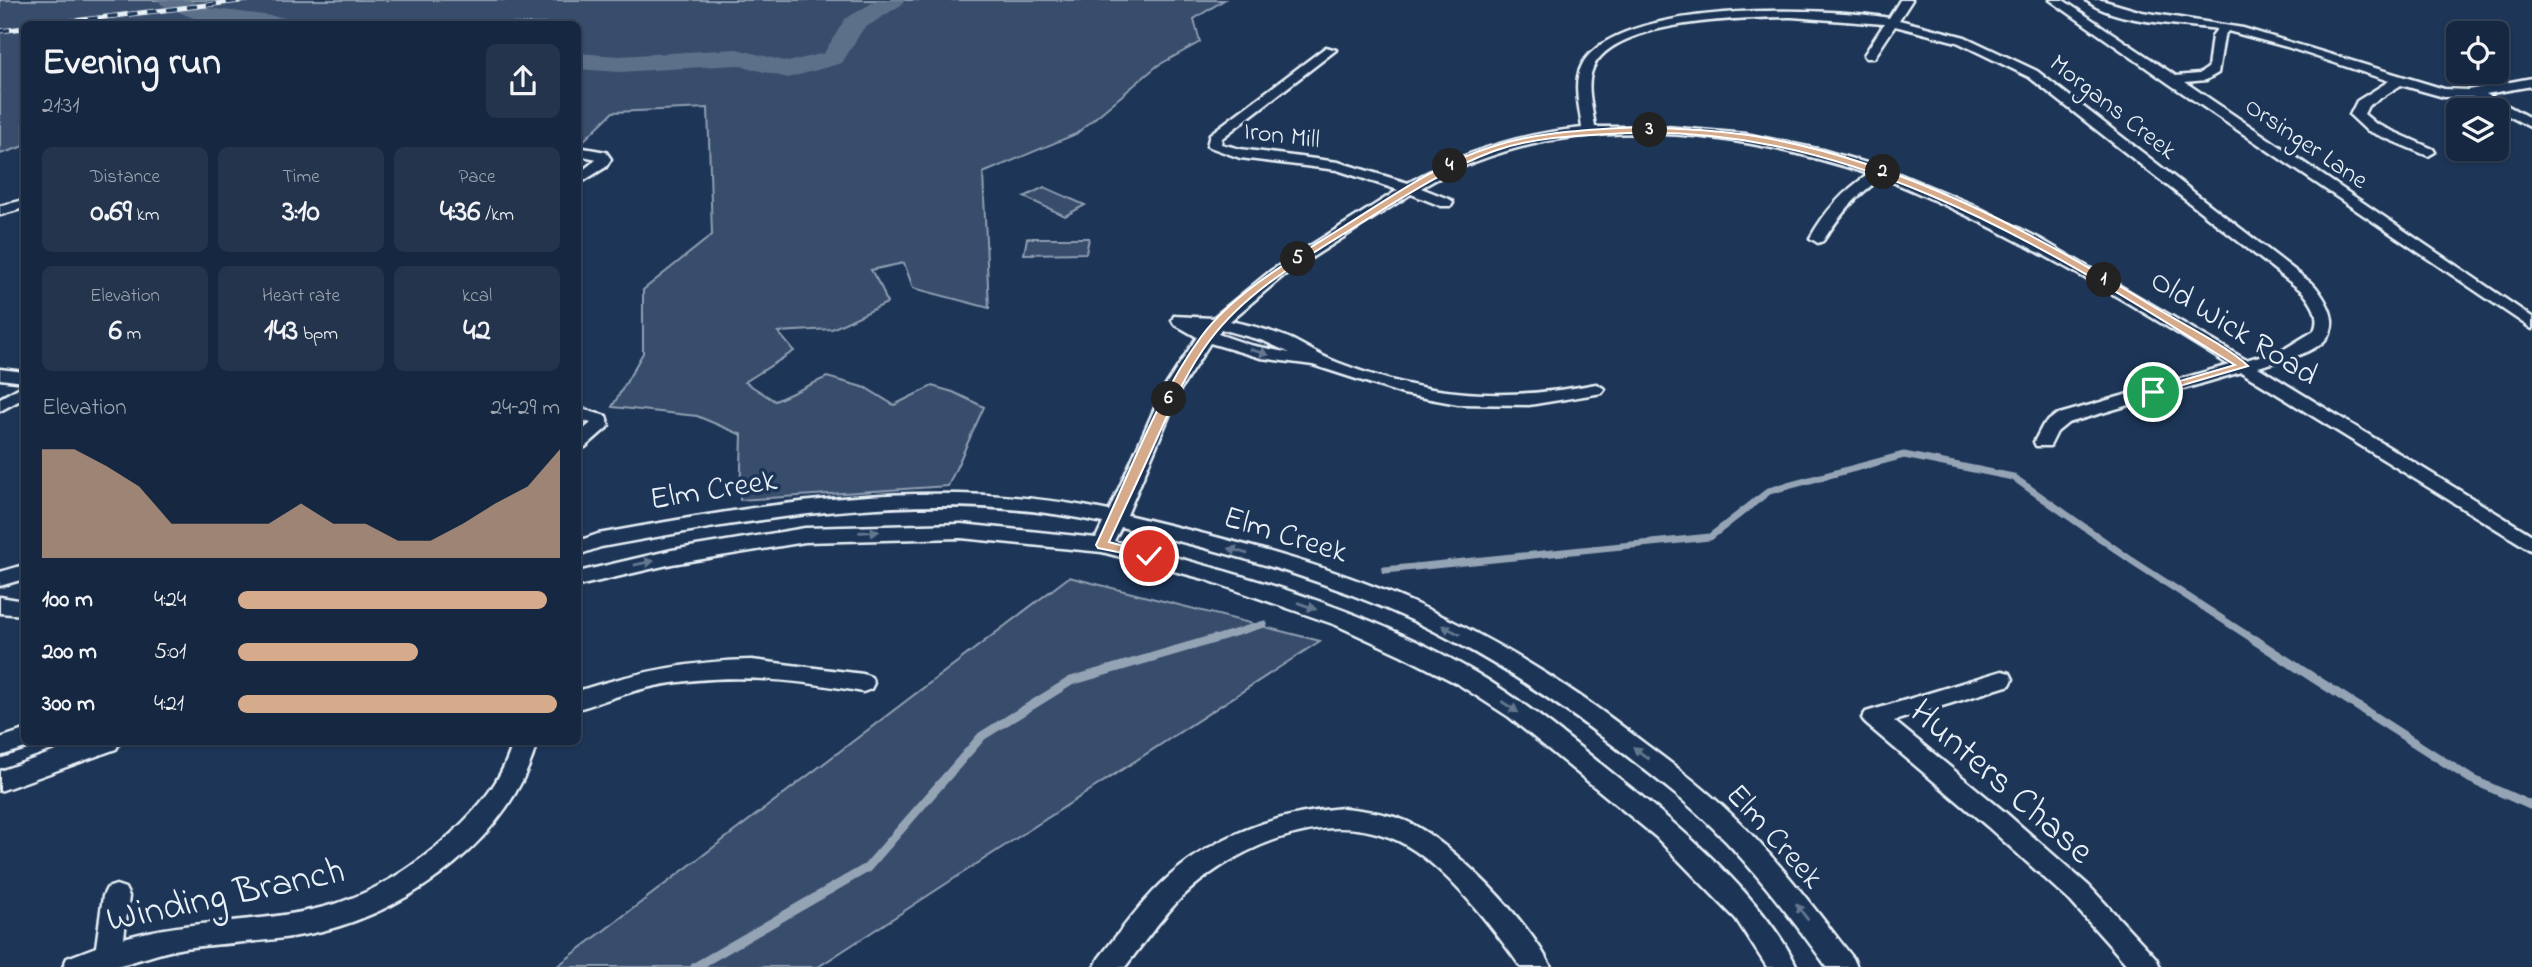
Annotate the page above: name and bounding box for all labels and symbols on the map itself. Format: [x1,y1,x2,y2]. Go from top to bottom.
street label: Morgans Creek [2040,46,2184,171]
street label: Orsinger Lane [2236,89,2375,200]
street label: Iron Mill [1241,113,1322,160]
pin: 3 [1632,113,1668,148]
pin: 4 [1432,148,1468,184]
pin: 2 [1866,154,1900,190]
pin: 5 [1280,242,1316,276]
street label: Old Wick Road [2140,259,2326,399]
pin: 1 [2086,262,2122,298]
one-way arrow [1249,348,1270,358]
pin [2123,362,2183,422]
pin: 6 [1152,382,1186,416]
street label: Elm Creek [647,458,781,525]
street label: Elm Creek [1217,495,1354,578]
pin [1119,526,1179,586]
one-way arrow [858,527,880,538]
one-way arrow [1227,545,1248,555]
one-way arrow [633,558,655,569]
one-way arrow [1296,601,1317,612]
one-way arrow [1441,624,1461,635]
street label: Hunters Chase [1896,687,2106,880]
one-way arrow [1501,700,1519,714]
one-way arrow [1633,746,1650,761]
street label: Elm Creek [1713,774,1834,901]
street label: Winding Branch [102,844,350,949]
one-way arrow [1795,904,1810,922]

